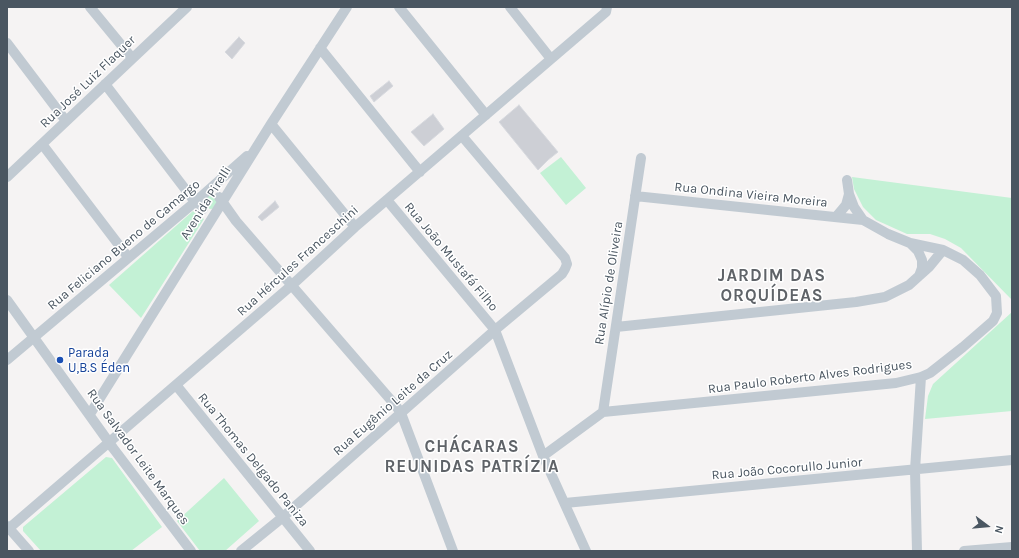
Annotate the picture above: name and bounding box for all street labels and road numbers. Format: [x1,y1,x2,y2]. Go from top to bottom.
street label: Rua José Luiz Flaquer [37,32,139,132]
street label: Avenida Pirelli [177,163,235,243]
street label: Rua Feliciano Bueno de Camargo [45,177,203,313]
street label: Rua Ondina Vieira Moreira [674,179,828,211]
street label: Rua João Mustafá Filho [401,199,501,315]
street label: Rua Hércules Franceschini [234,202,362,320]
street label: Rua Alípio de Oliveira [592,220,626,346]
street label: Rua Eugênio Leite da Cruz [330,347,456,459]
street label: Rua Paulo Roberto Alves Rodrigues [707,357,913,397]
street label: Rua Salvador Leite Marques [83,386,193,528]
street label: Rua Thomas Delgado Paniza [194,390,312,530]
street label: Rua João Cocorullo Junior [711,455,863,483]

